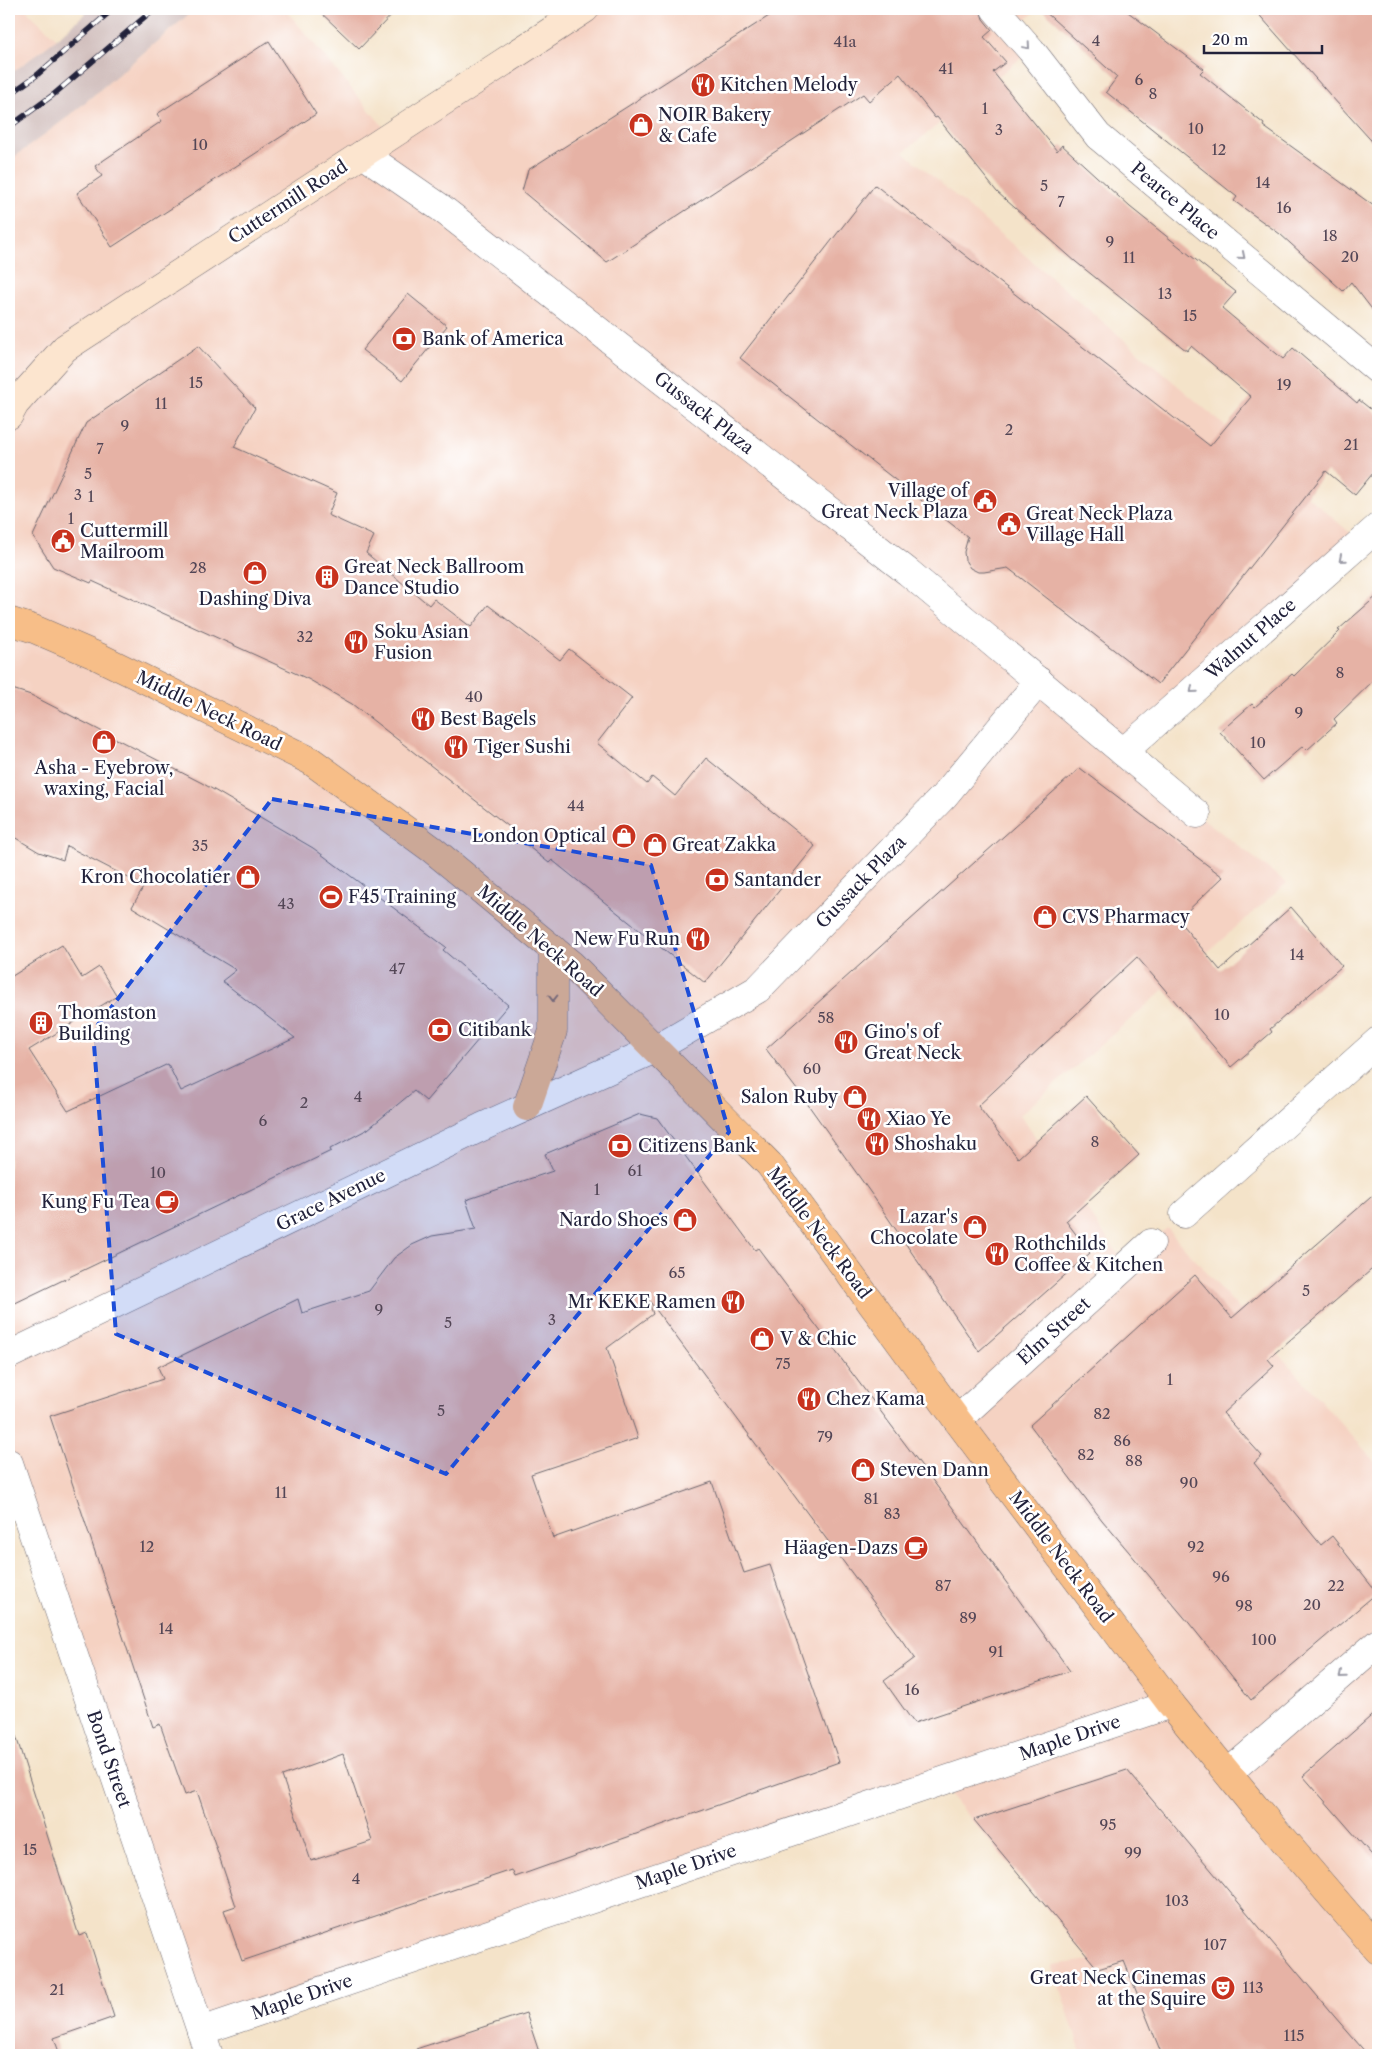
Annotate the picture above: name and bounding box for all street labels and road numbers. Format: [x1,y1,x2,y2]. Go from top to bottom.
street label: Cuttermill Road [224,155,352,249]
street label: Pearce Place [1126,158,1224,244]
street label: Gussack Plaza [650,367,759,459]
street label: Walnut Place [1200,594,1301,685]
street label: Middle Neck Road [133,666,285,756]
street label: Gussack Plaza [811,831,911,933]
street label: Middle Neck Road [473,881,607,1002]
street label: Middle Neck Road [762,1163,876,1303]
street label: Grace Avenue [273,1164,389,1236]
street label: Elm Street [1013,1292,1095,1369]
street label: Middle Neck Road [1004,1487,1118,1627]
street label: Bond Street [82,1707,136,1811]
street label: Maple Drive [1016,1710,1124,1766]
street label: Maple Drive [632,1839,740,1895]
street label: Maple Drive [248,1969,356,2025]

